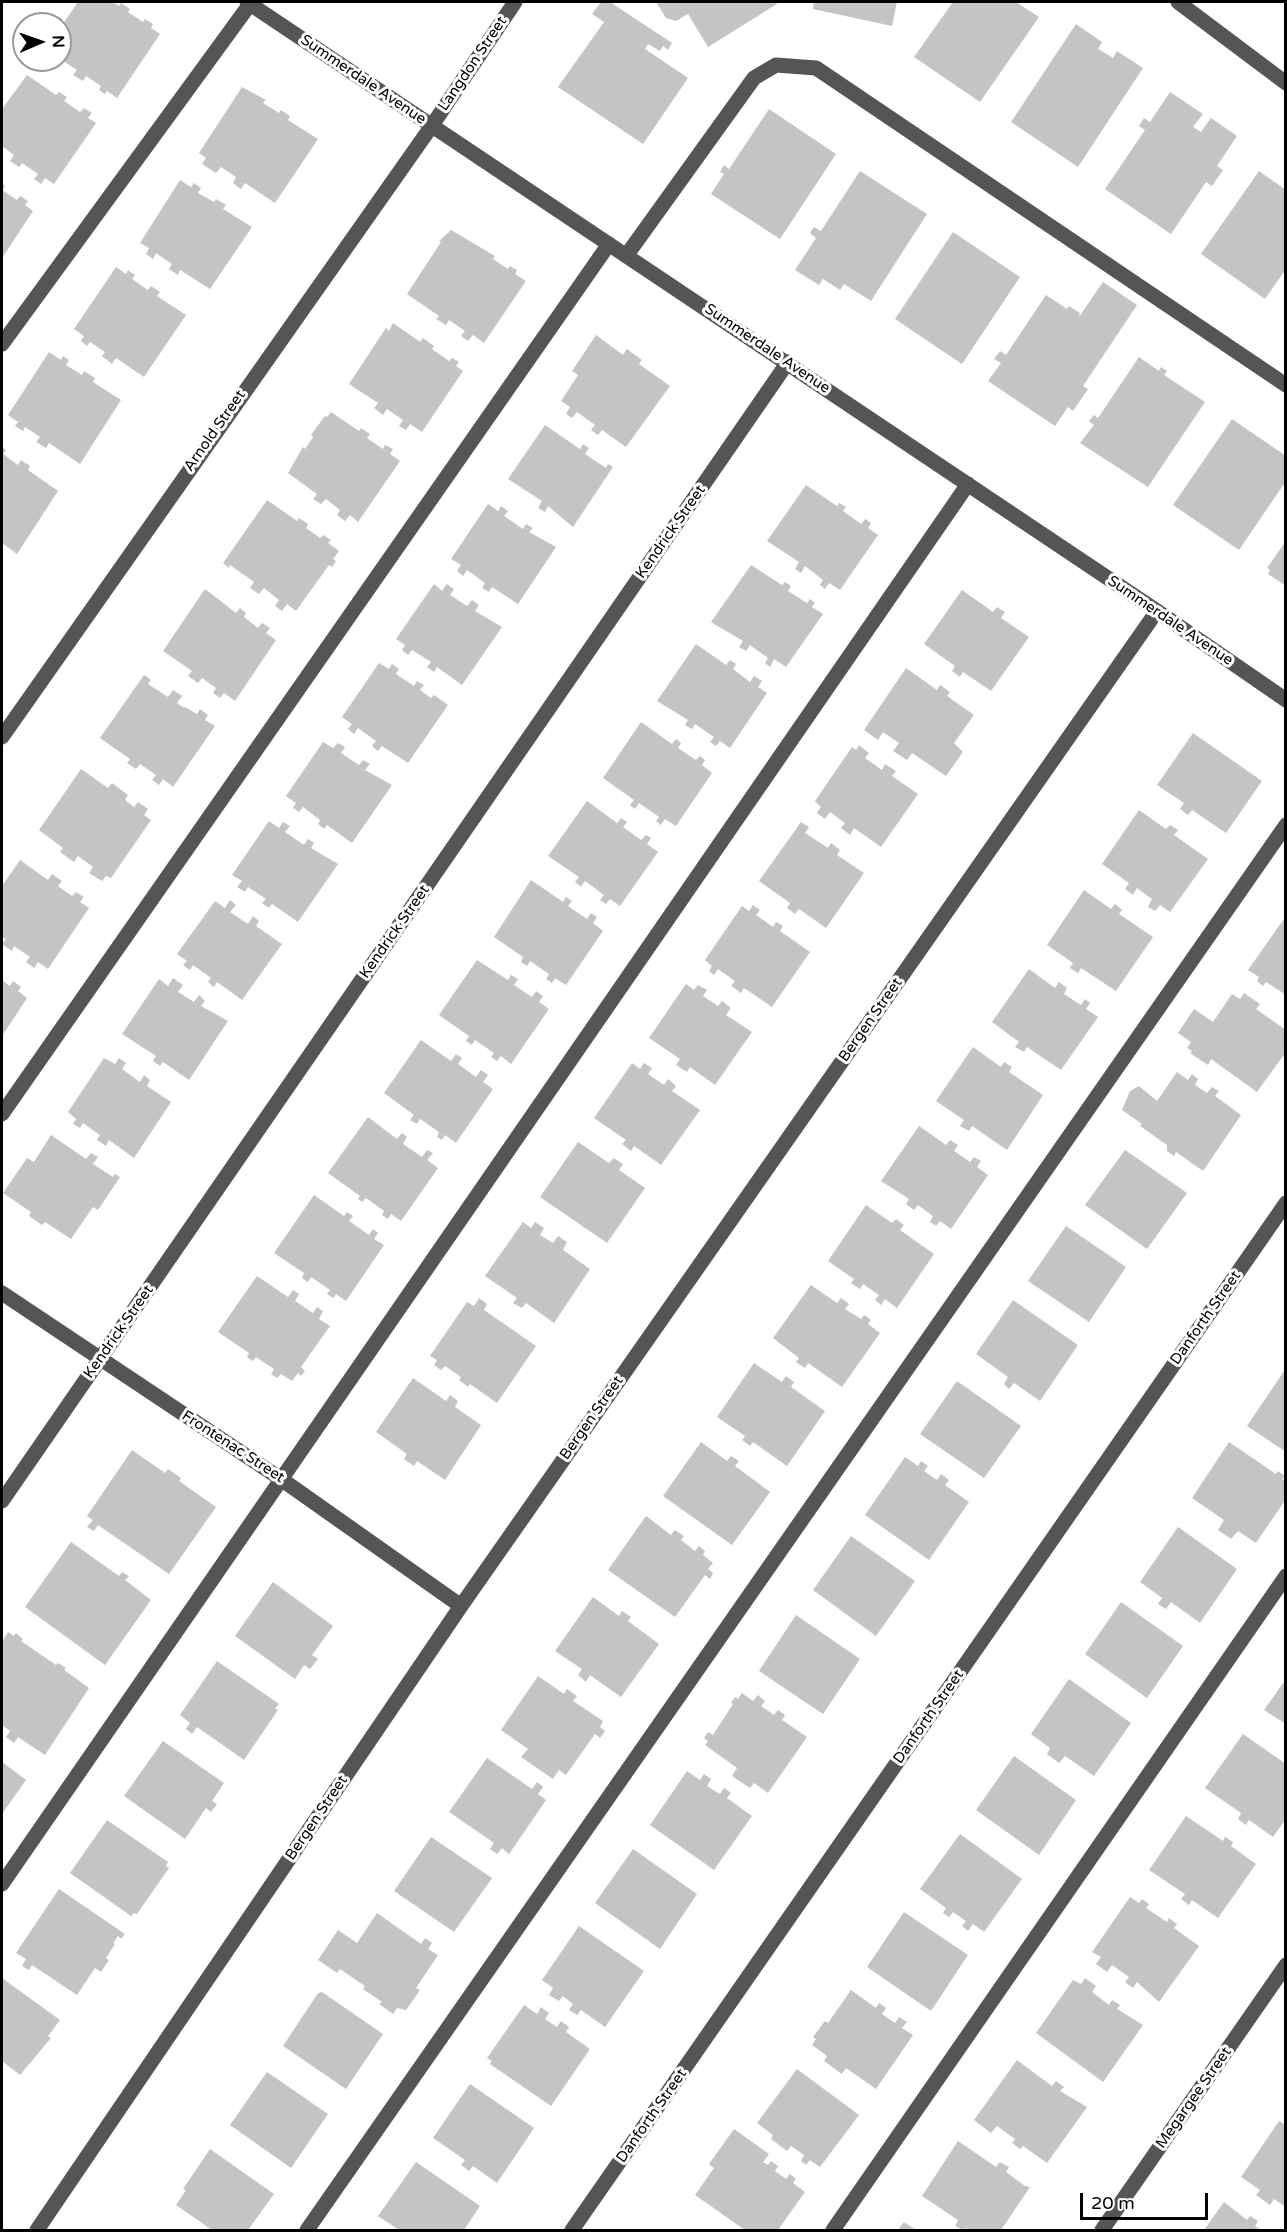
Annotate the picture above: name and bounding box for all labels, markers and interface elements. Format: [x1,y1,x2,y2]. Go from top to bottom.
north arrow [12,12,72,72]
street label: Langdon Street [435,13,511,115]
street label: Summerdale Avenue [297,31,429,129]
text: N [48,35,68,48]
street label: Summerdale Avenue [701,300,833,398]
street label: Arnold Street [180,387,250,475]
street label: Kendrick Street [632,482,710,582]
street label: Summerdale Avenue [1104,572,1236,670]
street label: Kendrick Street [356,882,434,982]
street label: Bergen Street [835,975,907,1065]
street label: Danforth Street [1167,1268,1245,1368]
street label: Kendrick Street [80,1282,158,1382]
street label: Bergen Street [556,1373,628,1463]
street label: Frontenac Street [178,1407,288,1487]
street label: Danforth Street [890,1667,968,1767]
street label: Bergen Street [282,1772,352,1864]
street label: Megargee Street [1152,2044,1236,2152]
street label: Danforth Street [613,2066,691,2166]
scale bar [1083,2181,1210,2219]
text: 20 m [1091,2192,1135,2214]

